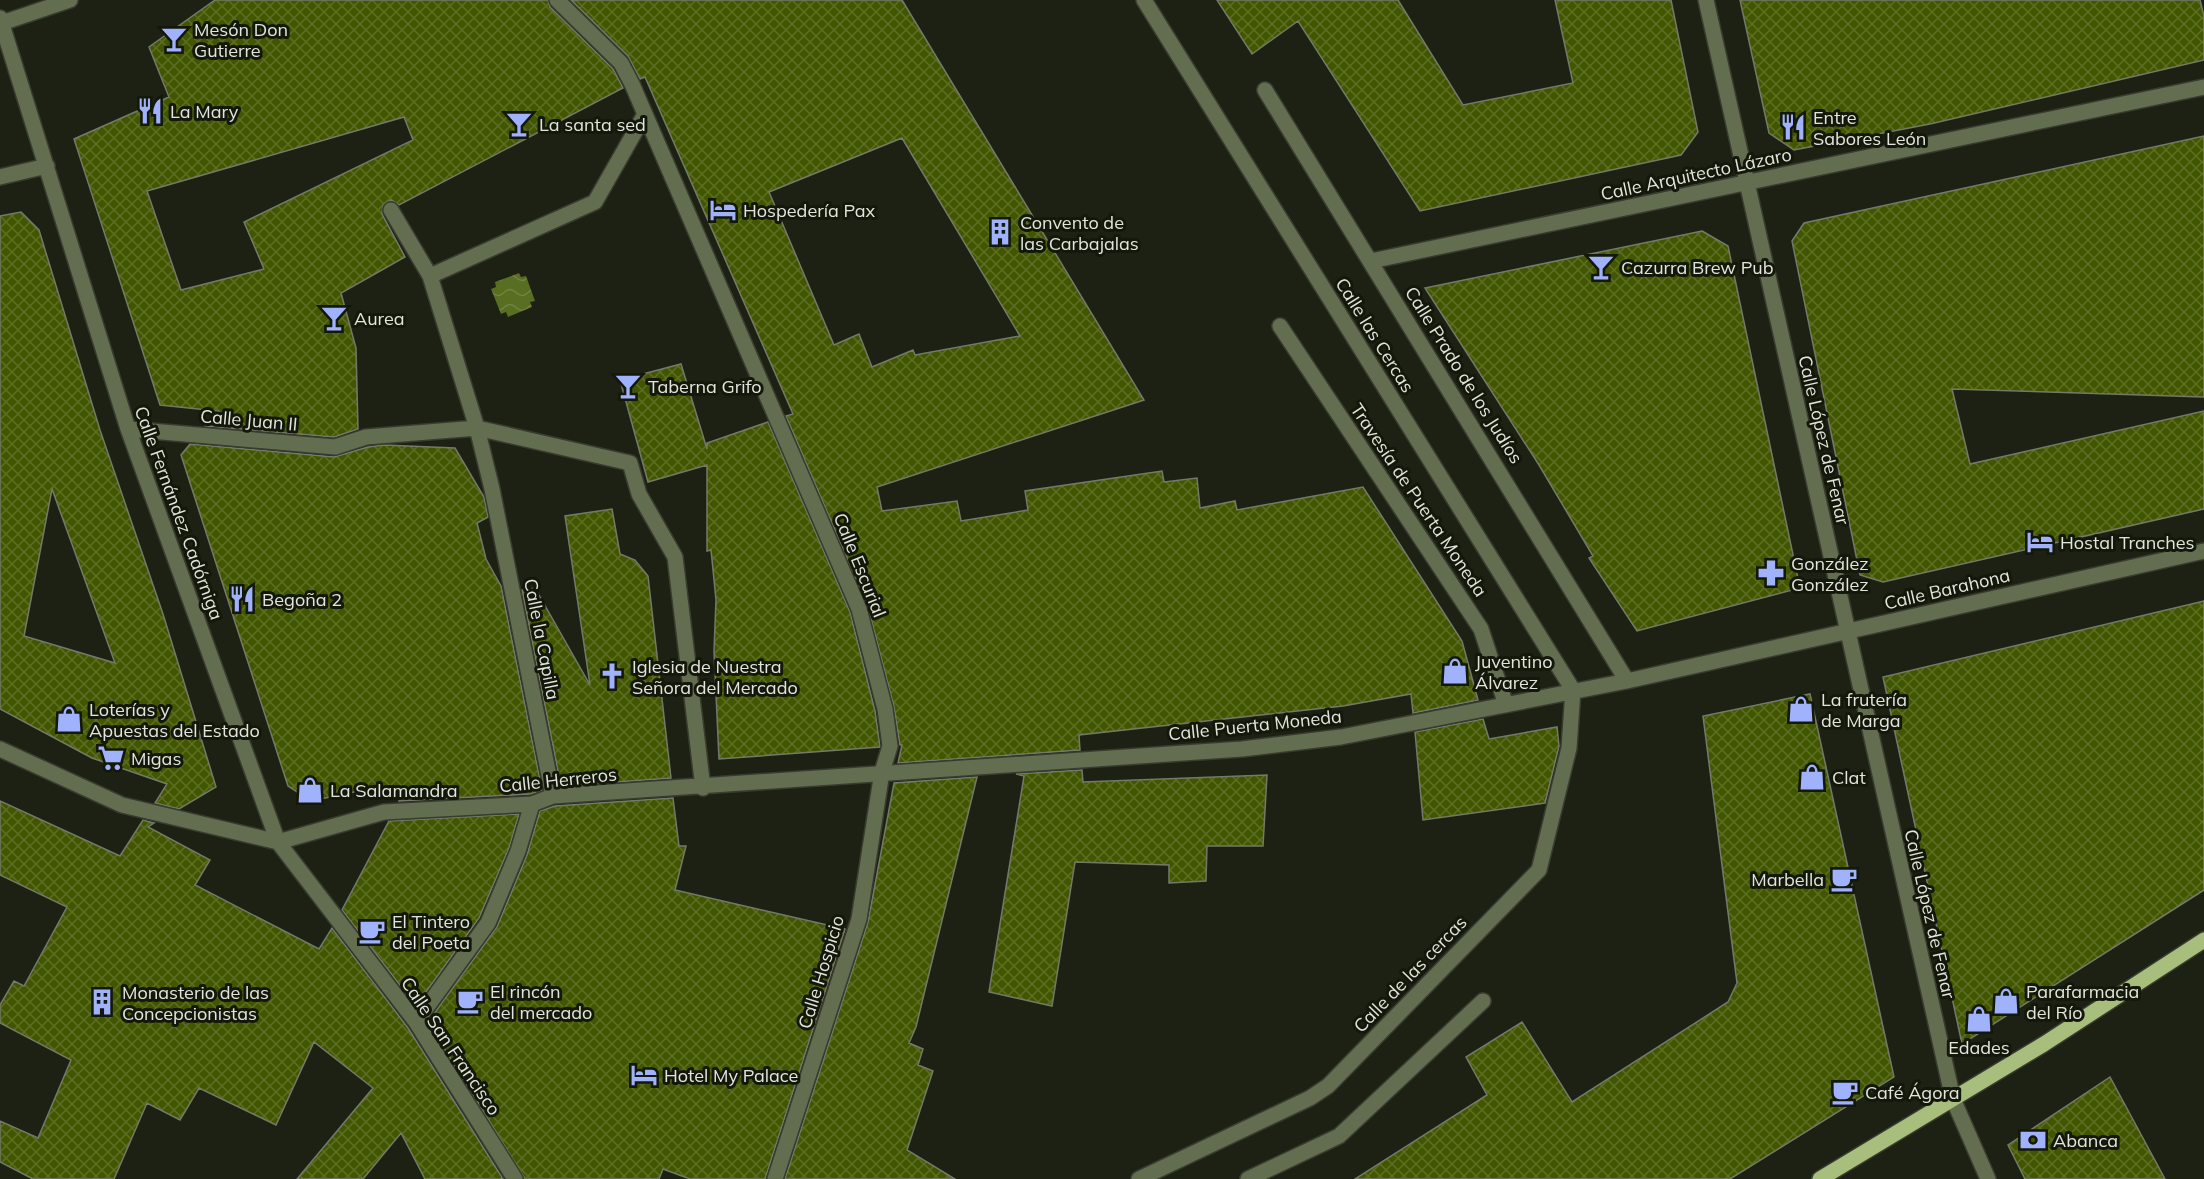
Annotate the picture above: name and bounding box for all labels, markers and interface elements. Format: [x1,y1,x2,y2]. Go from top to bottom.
place label: Mesón Don Gutierre [194,18,288,62]
bar icon: Mesón Don Gutierre [159,24,189,54]
restaurant icon: La Mary [135,96,165,126]
place label: La Mary [170,100,239,123]
place label: Entre Sabores León [1813,106,1926,150]
bar icon: La santa sed [504,109,534,139]
restaurant icon: Entre Sabores León [1778,112,1808,142]
place label: La santa sed [539,113,646,136]
street label: Calle Arquitecto Lázaro [1598,143,1794,205]
hotel icon: Hospedería Pax [708,195,738,225]
place label: Hospedería Pax [743,199,876,222]
place label: Convento de las Carbajalas [1020,211,1139,255]
building icon: Convento de las Carbajalas [985,217,1015,247]
bar icon: Cazurra Brew Pub [1586,252,1616,282]
place label: Cazurra Brew Pub [1621,256,1773,279]
street label: Calle las Cercas [1331,273,1420,397]
street label: Calle Prado de los Judíos [1400,282,1528,468]
bar icon: Aurea [319,303,349,333]
place label: Aurea [354,307,405,330]
street label: Calle López de Fenar [1793,353,1855,527]
bar icon: Taberna Grifo [613,371,643,401]
place label: Taberna Grifo [648,375,762,398]
street label: Travesía de Puerta Moneda [1346,399,1492,601]
street label: Calle Fernández Cadórniga [130,403,228,623]
street label: Calle Juan II [199,404,299,436]
street label: Calle Escurial [829,509,891,621]
hotel icon: Hostal Tranches [2025,527,2055,557]
place label: Hostal Tranches [2060,531,2195,554]
place label: González González [1791,552,1869,596]
pharmacy icon: González González [1756,558,1786,588]
street label: Calle Barahona [1882,563,2012,615]
street label: Calle la Capilla [519,576,565,702]
restaurant icon: Begoña 2 [227,584,257,614]
place label: Begoña 2 [262,588,342,611]
place label: Juventino Álvarez [1475,650,1552,694]
place label: Iglesia de Nuestra Señora del Mercado [632,655,798,699]
shop icon: Juventino Álvarez [1440,656,1470,686]
church icon: Iglesia de Nuestra Señora del Mercado [597,661,627,691]
place label: La frutería de Marga [1821,688,1907,732]
shop icon: La frutería de Marga [1786,694,1816,724]
place label: Loterías y Apuestas del Estado [89,698,260,742]
shop icon: Loterías y Apuestas del Estado [54,704,84,734]
street label: Calle Puerta Moneda [1167,704,1343,746]
supermarket icon: Migas [96,743,126,773]
place label: Migas [131,747,181,770]
street label: Calle Herreros [498,762,618,798]
shop icon: Clat [1797,762,1827,792]
place label: Clat [1832,766,1866,789]
shop icon: La Salamandra [295,775,325,805]
place label: La Salamandra [330,779,458,802]
street label: Calle López de Fenar [1899,827,1961,1001]
cafe icon: Marbella [1829,864,1859,894]
place label: Marbella [1751,868,1824,891]
place label: El Tintero del Poeta [392,910,470,954]
street label: Calle de las cercas [1348,911,1472,1037]
street label: Calle Hospicio [793,912,849,1032]
cafe icon: El Tintero del Poeta [357,916,387,946]
street label: Calle San Francisco [396,972,506,1120]
place label: El rincón del mercado [490,980,592,1024]
place label: Parafarmacia del Río [2026,980,2139,1024]
place label: Monasterio de las Concepcionistas [122,981,269,1025]
cafe icon: El rincón del mercado [455,986,485,1016]
shop icon: Parafarmacia del Río [1991,986,2021,1016]
building icon: Monasterio de las Concepcionistas [87,987,117,1017]
shop icon: Edades [1964,1004,1994,1034]
place label: Edades [1948,1036,2010,1059]
hotel icon: Hotel My Palace [629,1060,659,1090]
place label: Hotel My Palace [664,1064,798,1087]
cafe icon: Café Ágora [1830,1077,1860,1107]
place label: Café Ágora [1865,1081,1960,1104]
bank icon: Abanca [2018,1125,2048,1155]
place label: Abanca [2053,1129,2118,1152]

